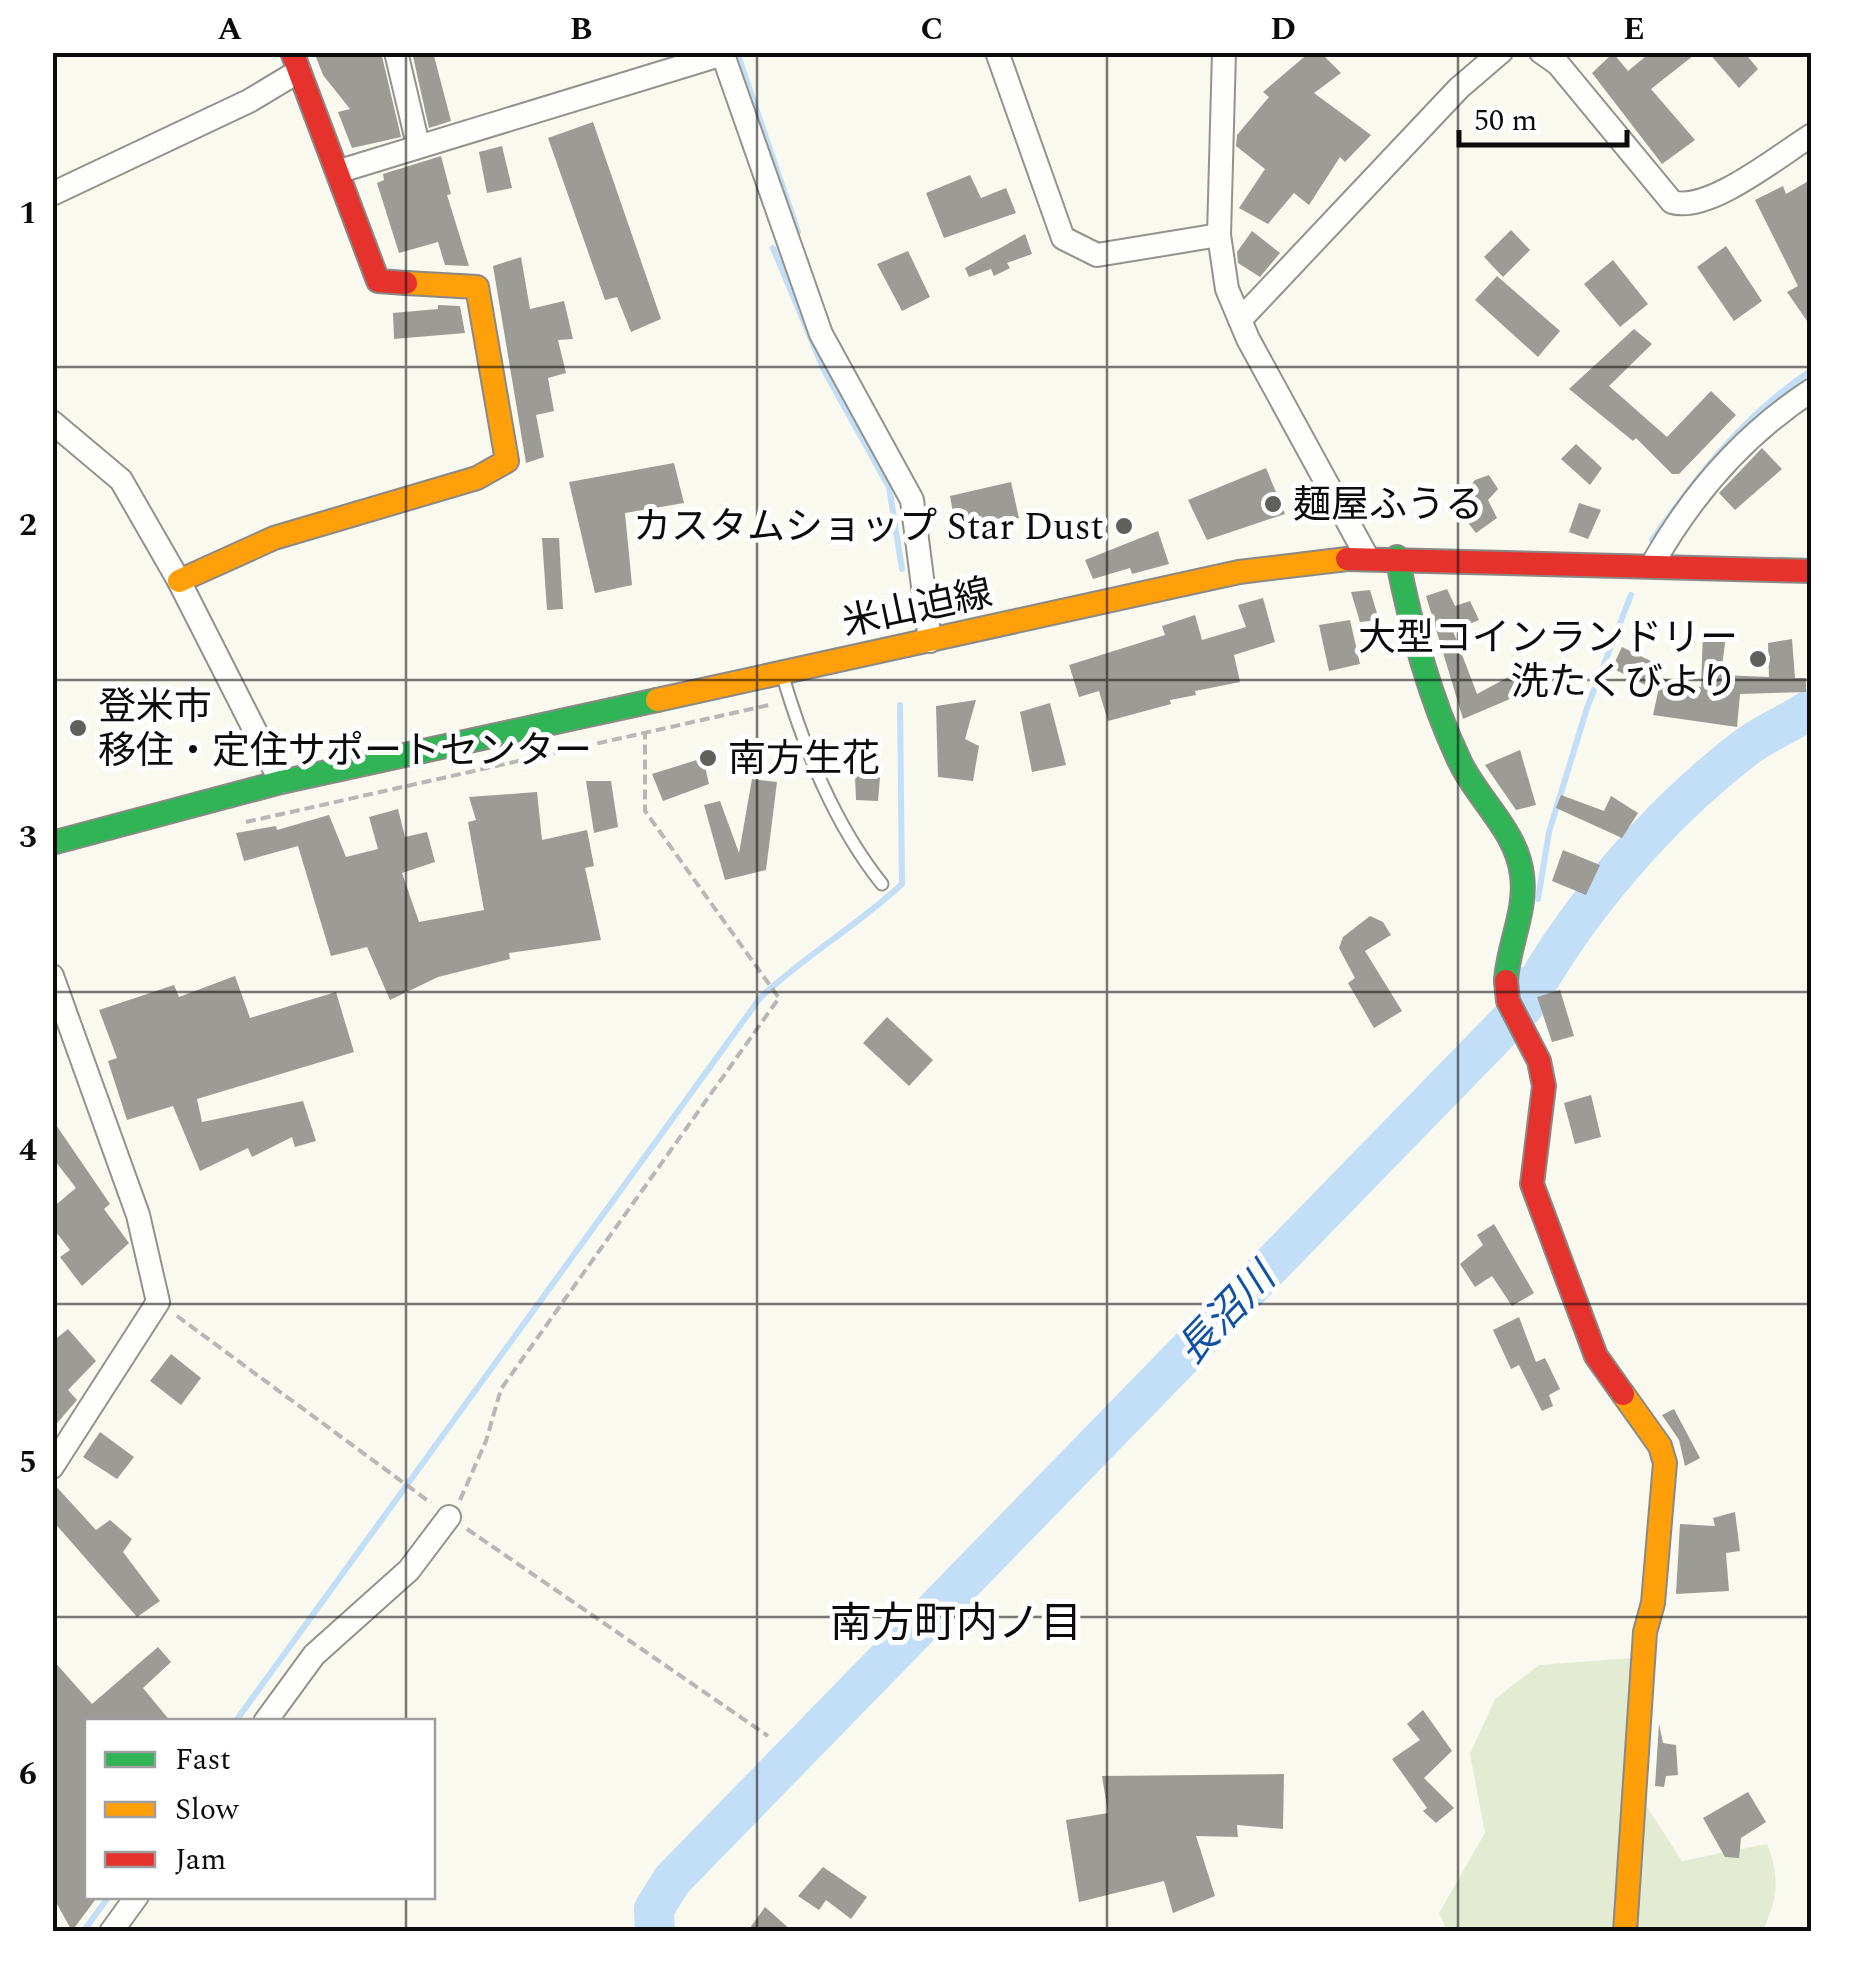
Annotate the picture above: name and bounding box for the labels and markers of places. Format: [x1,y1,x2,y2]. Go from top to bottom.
place label: 麺屋ふうる [1293,477,1483,535]
marker: 麺屋ふうる [1262,493,1284,515]
place label: カスタムショップ Star Dust [633,499,1104,557]
marker: カスタムショップ Star Dust [1113,515,1135,537]
place label: 大型コインランドリー 洗たくびより [1358,610,1738,712]
marker: 大型コインランドリー 洗たくびより [1747,648,1769,670]
place label: 登米市 移住・定住サポートセンター [98,679,592,781]
marker: 登米市 移住・定住サポートセンター [67,717,89,739]
place label: 南方生花 [728,731,880,789]
marker: 南方生花 [697,747,719,769]

